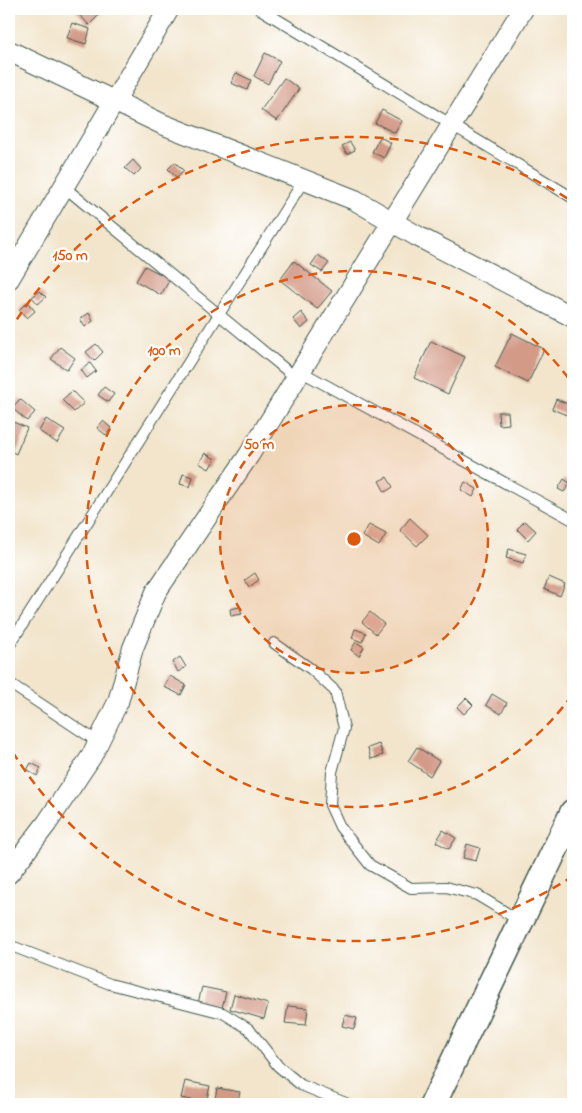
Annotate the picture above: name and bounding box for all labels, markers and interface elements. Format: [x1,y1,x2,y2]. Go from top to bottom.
text: 150 m [52,245,88,267]
text: 100 m [147,340,181,362]
text: 50 m [244,434,275,456]
centre of rings [345,530,363,548]

